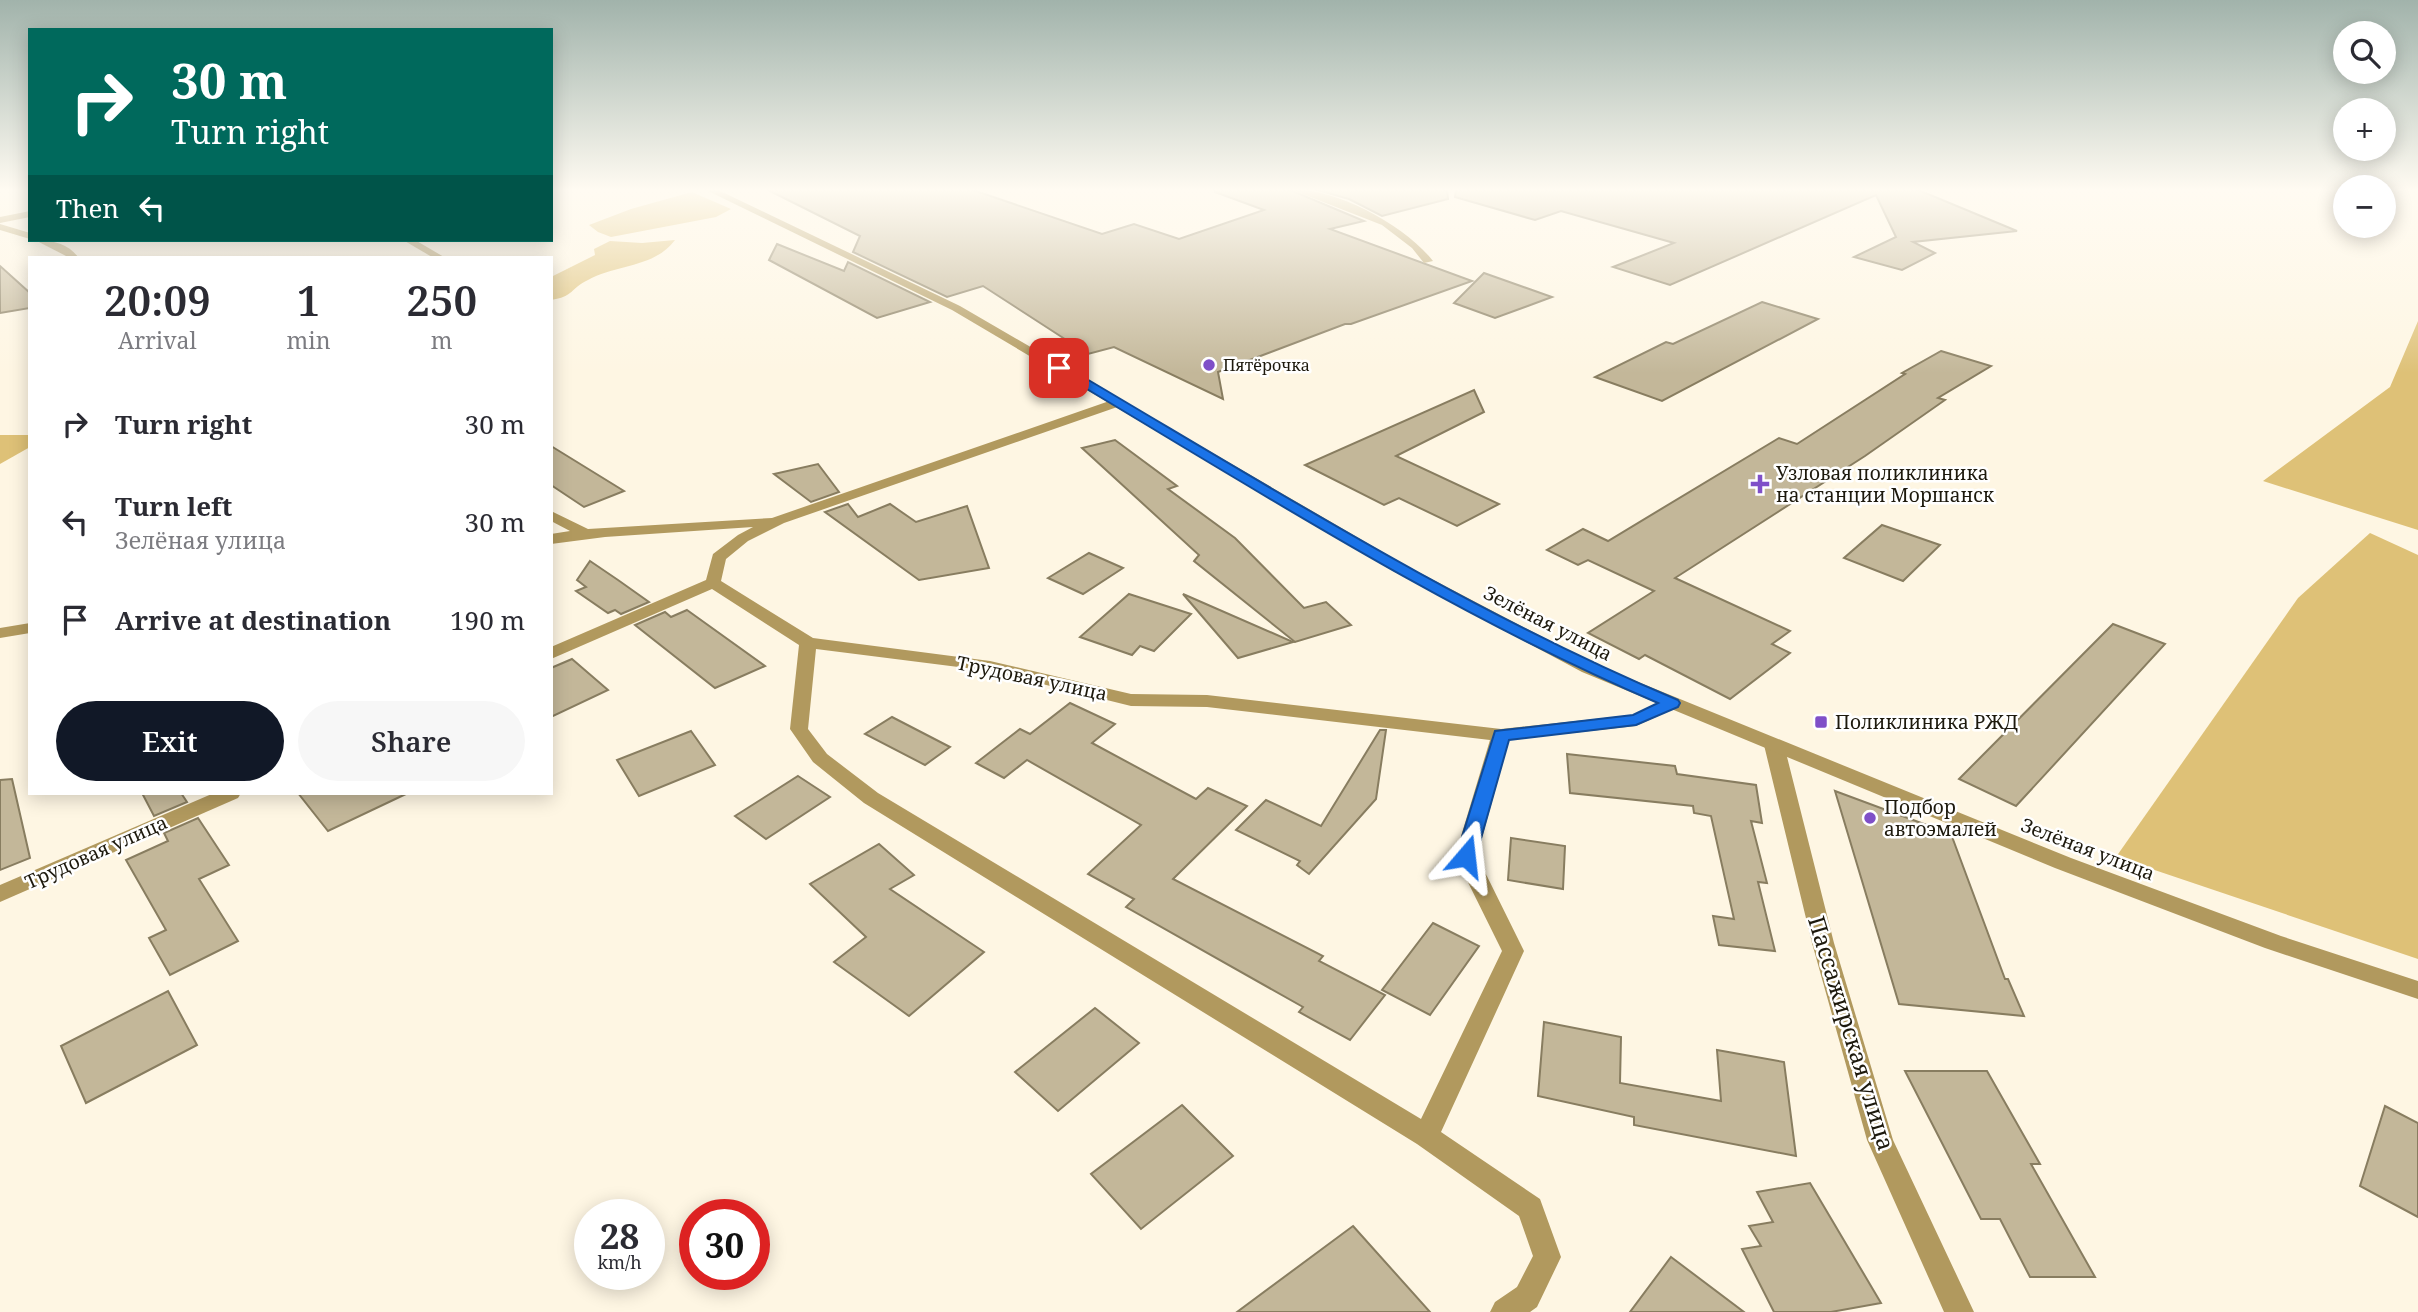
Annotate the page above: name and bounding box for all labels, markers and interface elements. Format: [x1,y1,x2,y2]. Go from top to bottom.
map controls [2333,21,2396,238]
button: search [2333,21,2396,84]
text: 30 m [171,47,287,113]
icon: right [56,56,147,147]
button: + [2333,98,2396,161]
text: Turn right [171,110,329,153]
button: − [2333,175,2396,238]
icon: left [133,189,171,227]
text: Then [56,190,119,226]
text: 20:09 [104,271,211,328]
text: 1 [297,271,320,328]
text: 250 [406,271,477,328]
text: Arrival [118,324,197,356]
text: min [287,324,331,356]
text: m [431,324,453,356]
pin [1029,338,1089,398]
icon: arrive [1040,349,1078,387]
place label: Пятёрочка [1223,354,1310,376]
marker: Пятёрочка [1201,357,1217,373]
icon: right [56,405,94,443]
text: Turn right [115,406,252,442]
text: 30 m [465,406,525,442]
place label: Узловая поликлиника на станции Моршанск [1776,460,1995,508]
marker: Узловая поликлиника на станции Моршанск [1750,474,1770,494]
text: Turn left [115,488,232,524]
icon: left [56,503,94,541]
text: 30 m [465,504,525,540]
text: Зелёная улица [115,524,286,556]
street label: Зелёная улица [1479,579,1617,667]
icon: arrive [56,601,94,639]
text: Arrive at destination [115,602,391,638]
text: 190 m [450,602,525,638]
street label: Трудовая улица [954,649,1110,707]
button: Exit [56,701,284,781]
button: Share [298,701,525,781]
place label: Поликлиника РЖД [1835,709,2018,735]
marker: Поликлиника РЖД [1813,714,1829,730]
place label: Подбор автоэмалей [1884,794,1997,842]
street label: Трудовая улица [21,809,171,895]
marker: Подбор автоэмалей [1862,810,1878,826]
street label: Зелёная улица [2017,812,2159,886]
position arrow [1429,819,1503,893]
street label: Пассажирская улица [1801,912,1903,1154]
speed limit sign: 30 [679,1199,770,1290]
text: 28 [600,1212,639,1259]
text: km/h [597,1250,642,1274]

